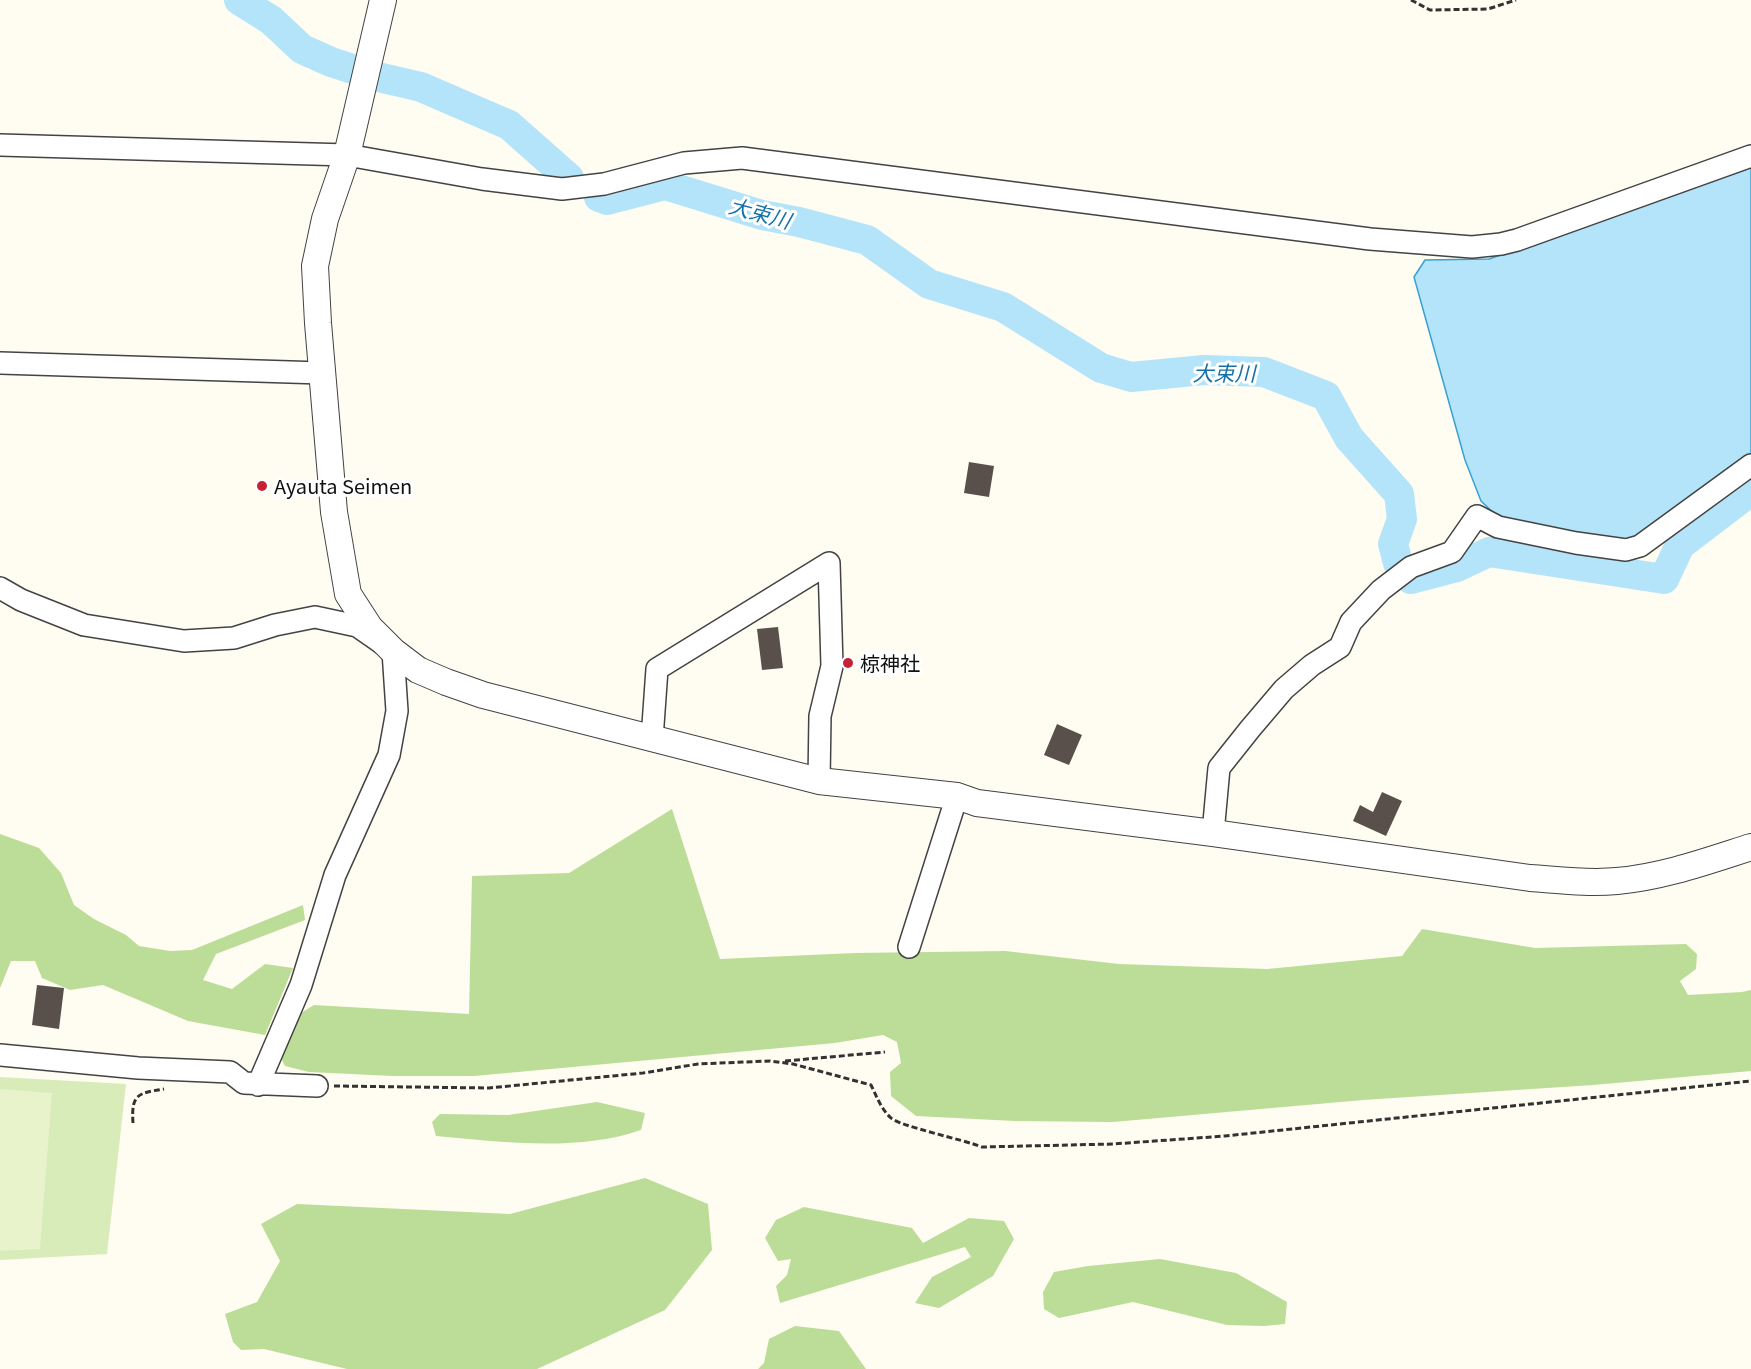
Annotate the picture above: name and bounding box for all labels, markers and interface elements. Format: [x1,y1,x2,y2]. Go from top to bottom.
water label: 大束川 [726,193,794,233]
water label: 大束川 [1193,360,1255,386]
place label: Ayauta Seimen [274,474,412,498]
marker: Ayauta Seimen [255,479,269,493]
place label: 椋神社 [860,651,920,675]
marker: 椋神社 [841,656,855,670]

